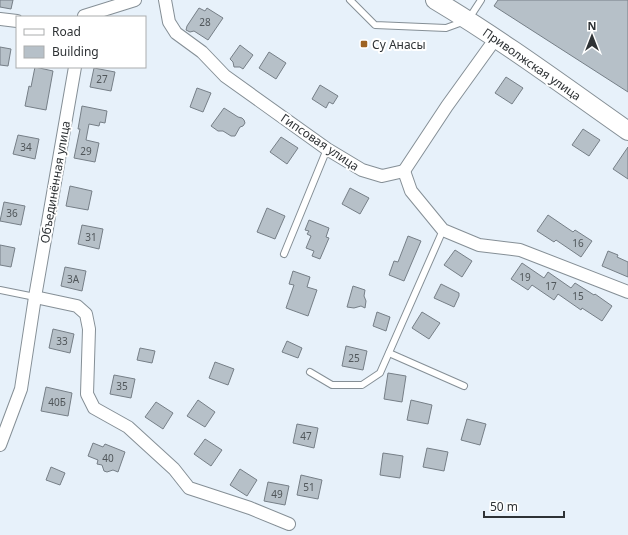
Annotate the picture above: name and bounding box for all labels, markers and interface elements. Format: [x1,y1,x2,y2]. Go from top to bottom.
house number: 28 [199,15,211,29]
legend [16,16,146,68]
north arrow [572,16,612,56]
text: N [588,18,596,33]
text: Road [52,23,81,40]
street label: Приволжская улица [480,24,584,104]
place label: Су Анасы [372,36,426,53]
marker: Су Анасы [359,39,369,49]
text: Building [52,43,99,60]
house number: 27 [96,72,108,86]
street label: Гипсовая улица [278,110,362,174]
street label: Объединённая улица [36,119,74,245]
house number: 34 [20,140,32,154]
house number: 29 [80,144,92,158]
house number: 36 [6,206,18,220]
house number: 31 [85,230,97,244]
house number: 16 [572,236,584,250]
house number: 19 [519,270,531,284]
house number: 3А [67,272,80,286]
house number: 17 [545,279,557,293]
house number: 15 [572,289,584,303]
house number: 33 [56,334,68,348]
house number: 25 [348,351,360,365]
house number: 35 [116,379,128,393]
house number: 40Б [48,395,66,409]
house number: 47 [300,429,312,443]
house number: 40 [102,451,114,465]
house number: 51 [303,480,315,494]
house number: 49 [271,487,283,501]
scale bar [484,493,564,519]
text: 50 m [490,498,518,515]

